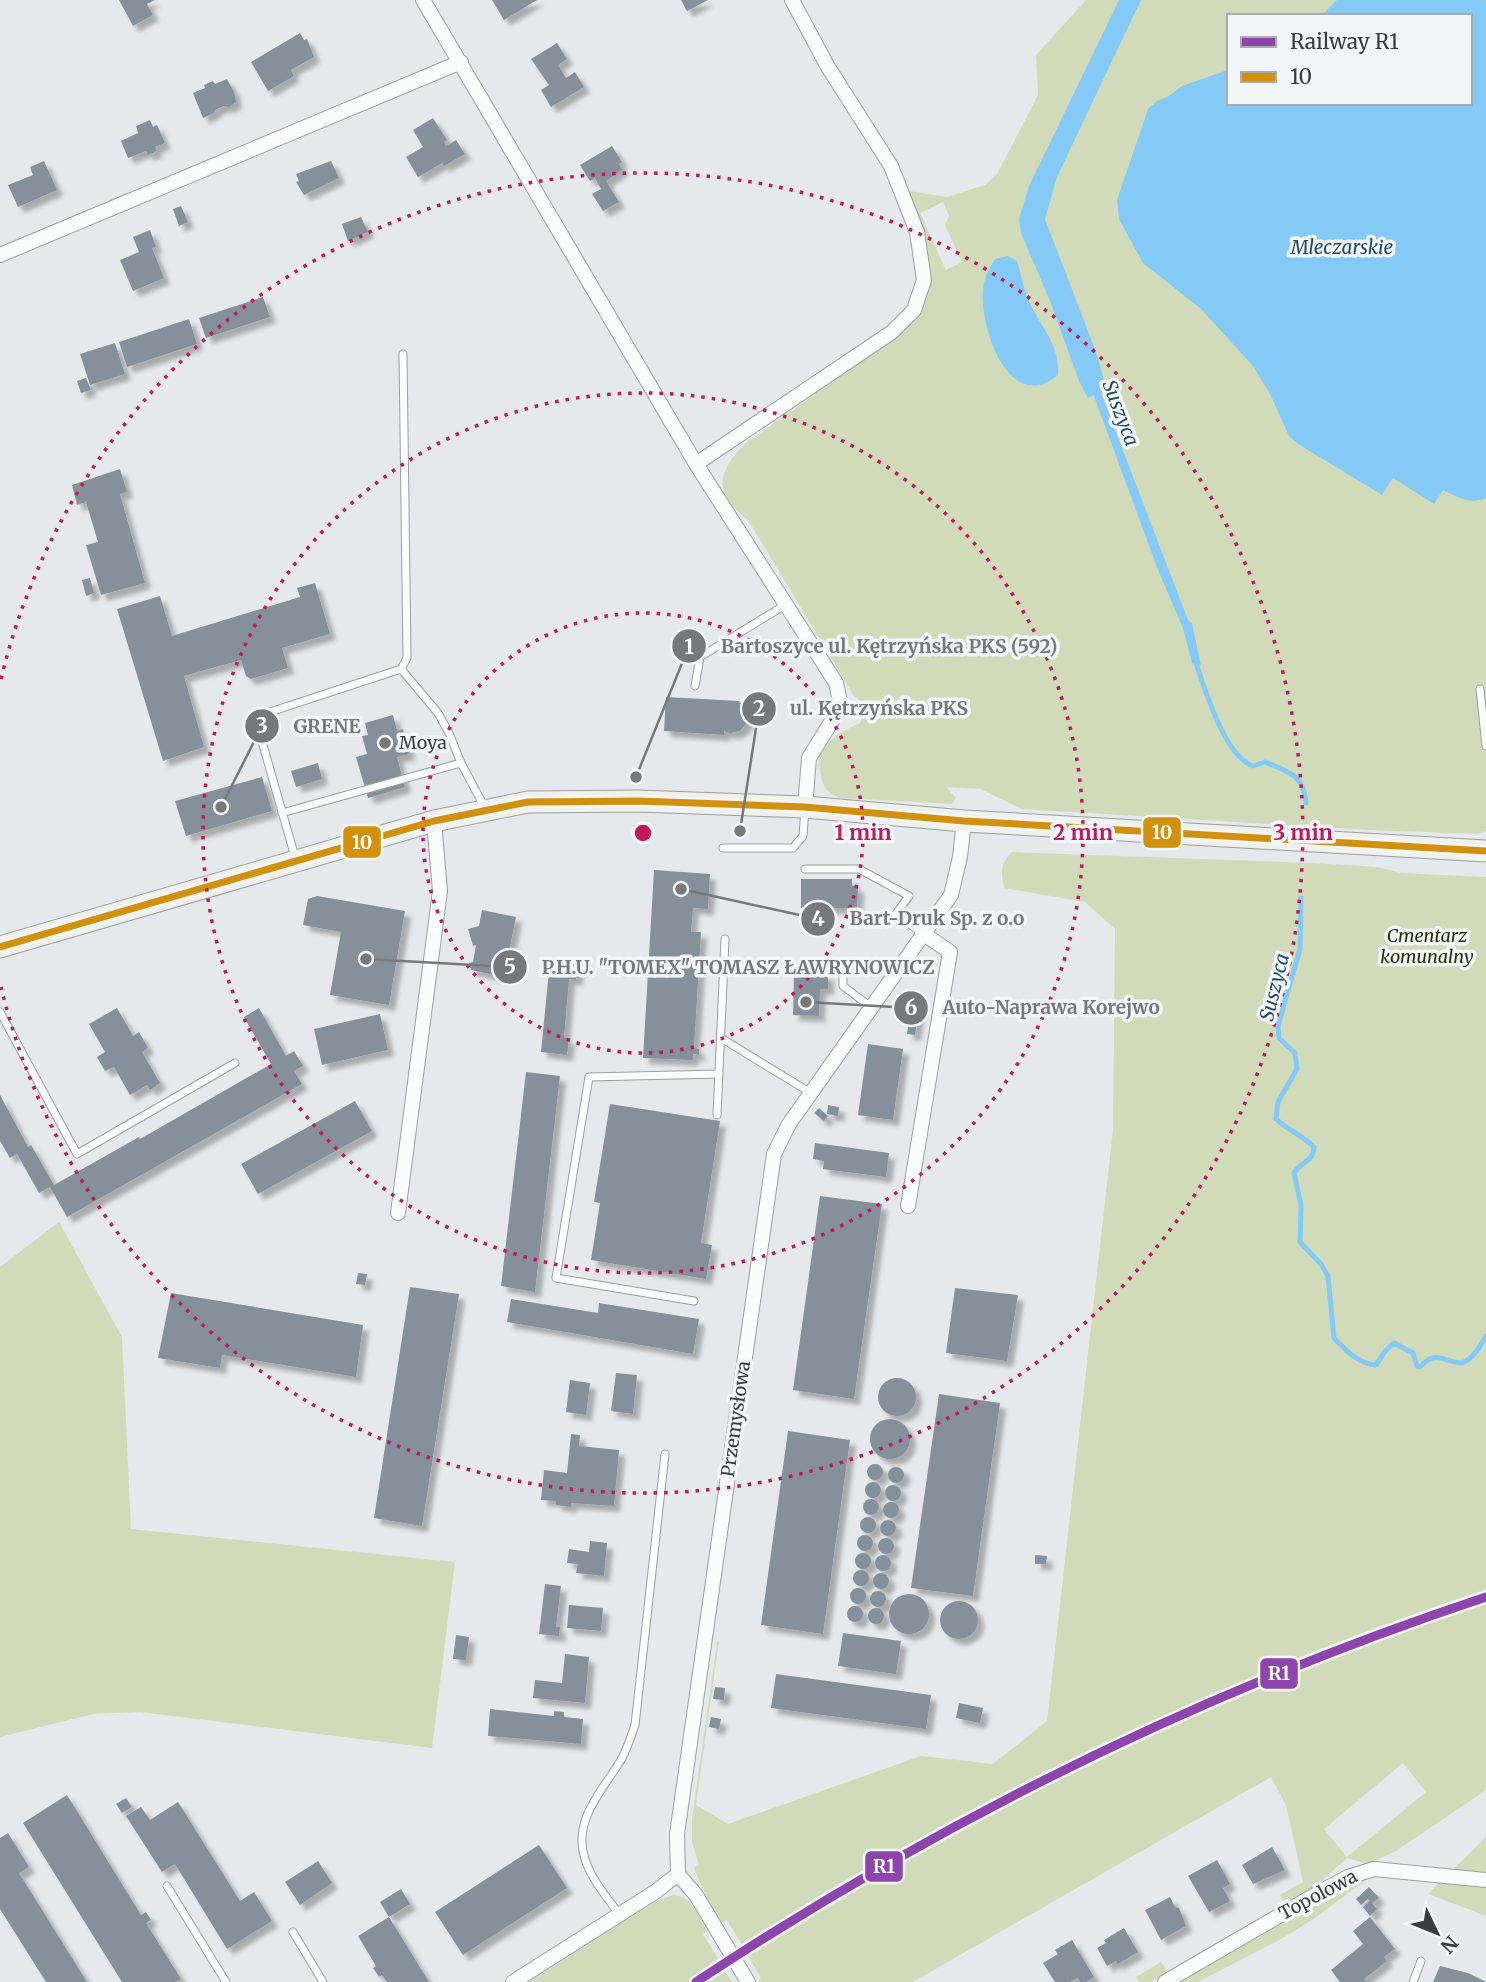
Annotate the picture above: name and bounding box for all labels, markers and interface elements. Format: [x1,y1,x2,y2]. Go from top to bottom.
legend [1227,14,1472,105]
text: Railway R1 [1290,28,1399,55]
text: 10 [1290,63,1312,90]
water label: Mleczarskie [1290,235,1393,259]
water label: Suszyca [1098,377,1145,449]
callout: Bartoszyce ul. Kętrzyńska PKS (592) [671,626,1071,666]
text: 1 [684,633,694,660]
text: Bartoszyce ul. Kętrzyńska PKS (592) [721,634,1057,658]
callout: ul. Kętrzyńska PKS [741,689,982,729]
text: 2 [753,695,765,722]
text: ul. Kętrzyńska PKS [790,696,968,720]
callout: GRENE [244,706,375,746]
text: 3 [256,712,268,739]
text: GRENE [293,714,361,738]
place label: Moya [399,731,447,754]
marker: Moya [377,735,393,751]
line badge: 10 [1142,816,1182,849]
text: 1 min [834,819,892,846]
text: 2 min [1053,819,1113,846]
text: 3 min [1273,819,1333,846]
text: 10 [1152,820,1172,844]
centre of rings [631,821,655,845]
line badge: 10 [342,825,382,859]
text: 10 [352,830,372,854]
callout: Bart-Druk Sp. z o.o [801,899,1039,939]
text: 4 [811,905,825,932]
text: Bart-Druk Sp. z o.o [850,906,1024,930]
park label: Cmentarz komunalny [1380,924,1474,968]
callout: P.H.U. "TOMEX" TOMASZ ŁAWRYNOWICZ [493,947,949,987]
water label: Suszyca [1254,951,1294,1023]
text: 5 [504,953,516,980]
text: P.H.U. "TOMEX" TOMASZ ŁAWRYNOWICZ [541,955,935,979]
callout: Auto-Naprawa Korejwo [894,988,1174,1028]
text: 6 [905,994,918,1021]
text: Auto-Naprawa Korejwo [941,995,1160,1019]
street label: Przemysłowa [716,1359,755,1478]
line badge: R1 [1259,1657,1299,1690]
text: R1 [1268,1661,1290,1685]
line badge: R1 [864,1850,904,1883]
text: R1 [873,1854,895,1878]
street label: Topolowa [1275,1864,1361,1925]
north arrow [1402,1898,1472,1968]
text: N [1436,1931,1463,1958]

